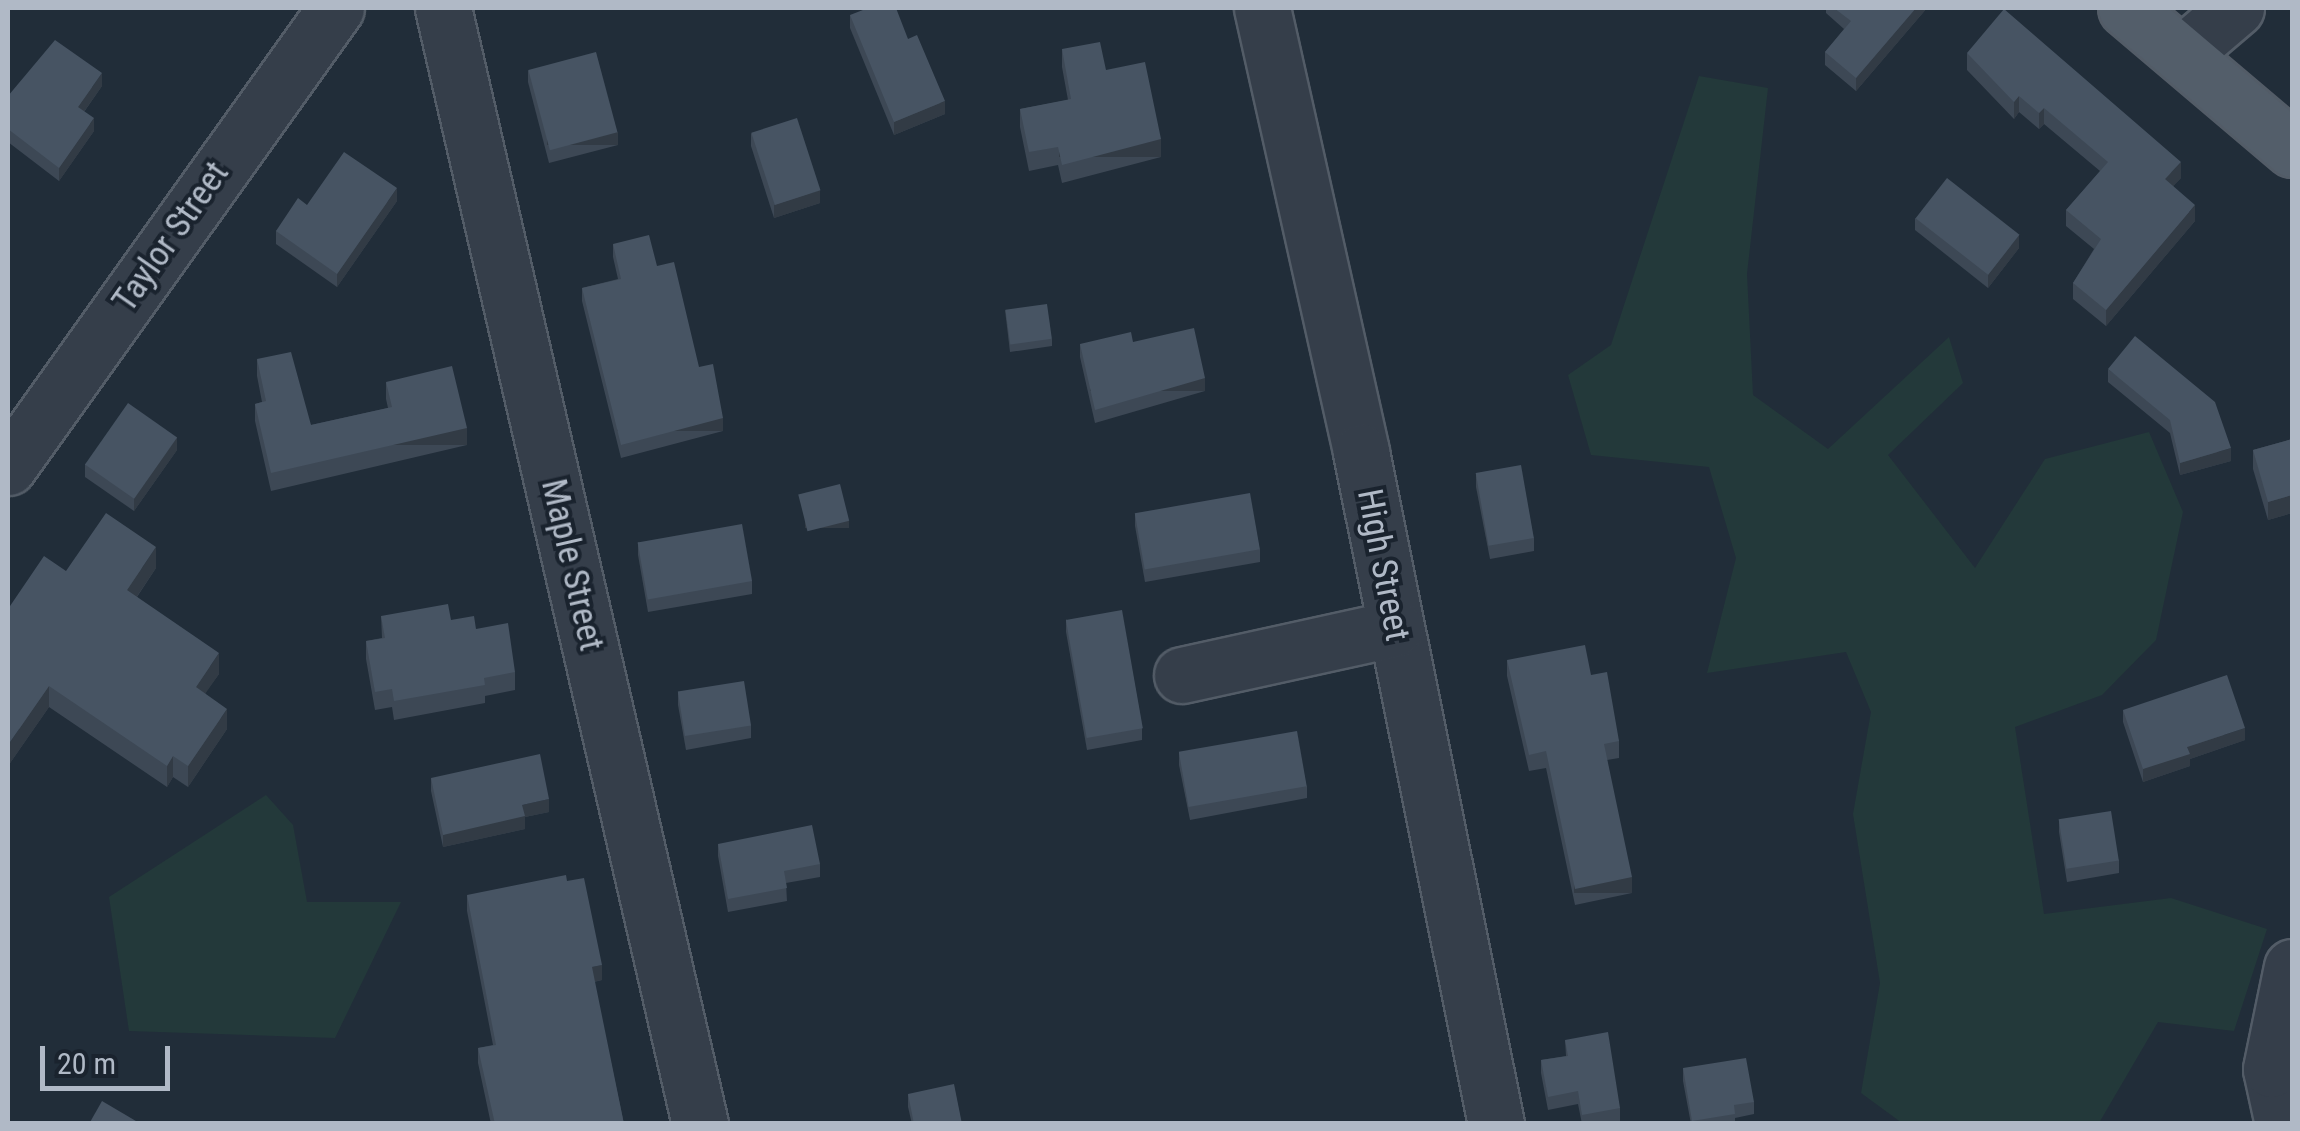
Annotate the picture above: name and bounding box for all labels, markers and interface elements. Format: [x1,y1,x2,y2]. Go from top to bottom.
street label: Taylor Street [104,154,238,320]
street label: Maple Street [532,475,612,655]
street label: High Street [1348,485,1418,645]
scale bar [45,1026,175,1088]
text: 20 m [57,1046,116,1081]

